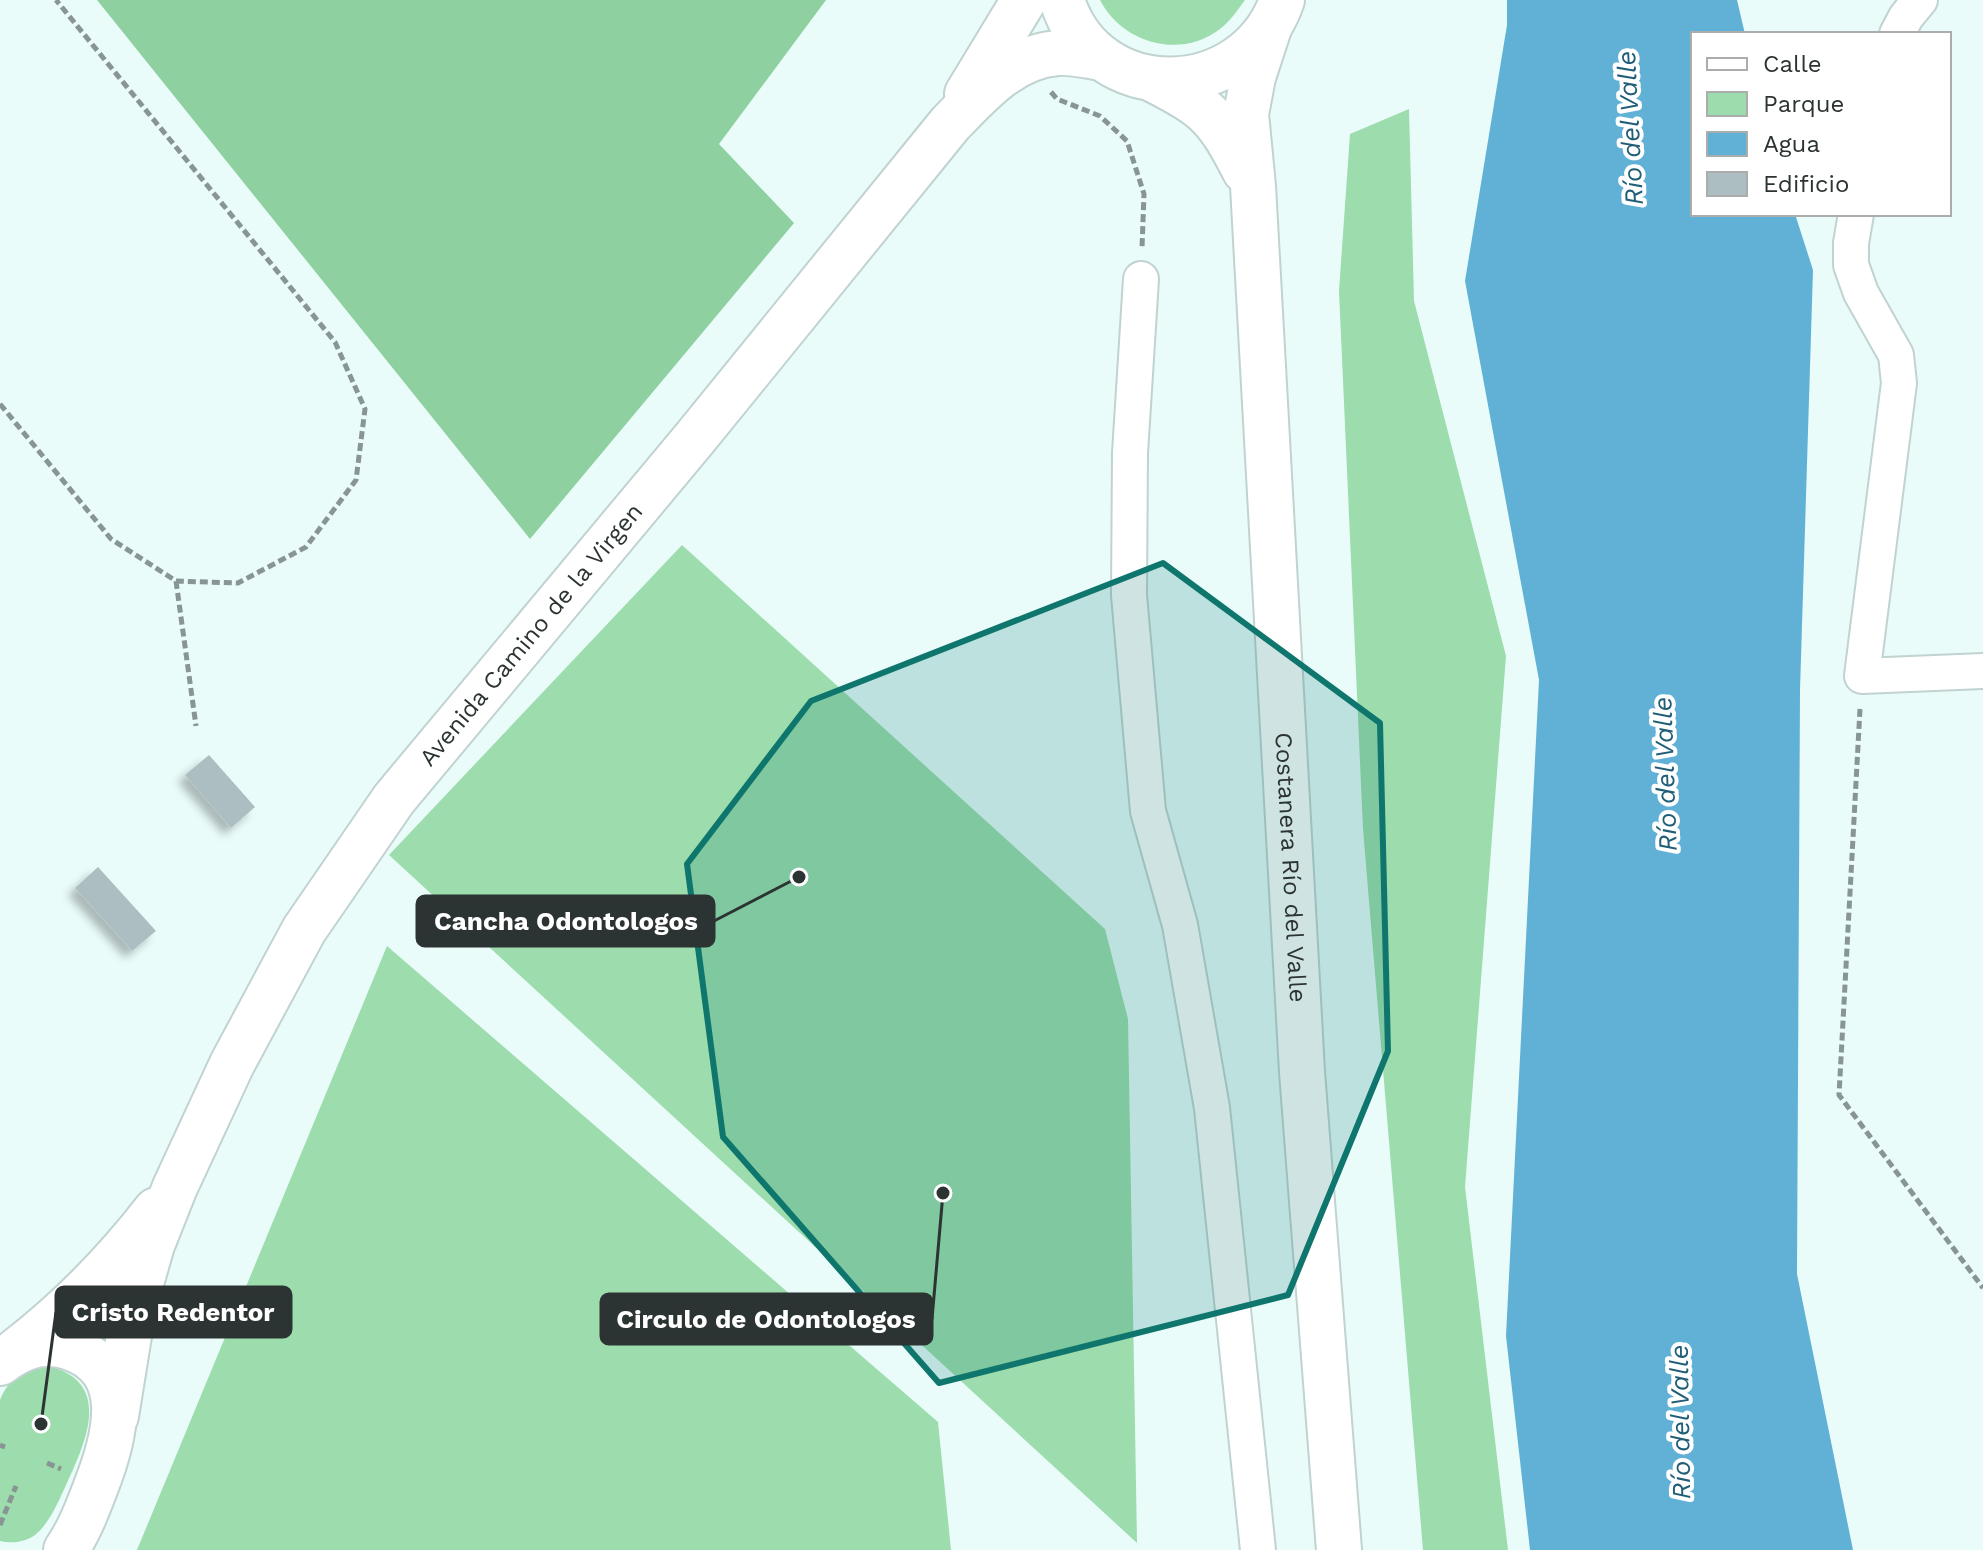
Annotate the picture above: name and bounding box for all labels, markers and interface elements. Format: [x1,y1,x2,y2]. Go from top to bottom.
legend [1691,32,1951,216]
water label: Río del Valle [1611,50,1649,206]
text: Calle [1763,50,1822,78]
text: Parque [1763,90,1844,118]
text: Agua [1763,130,1820,158]
text: Edificio [1763,170,1849,198]
street label: Avenida Camino de la Virgen [414,498,648,772]
water label: Río del Valle [1647,696,1683,852]
street label: Costanera Río del Valle [1269,732,1312,1003]
callout: Cancha Odontologos [417,896,714,946]
text: Cancha Odontologos [434,906,698,936]
callout: Cristo Redentor [56,1287,291,1337]
callout: Circulo de Odontologos [601,1294,932,1344]
text: Cristo Redentor [72,1297,275,1327]
text: Circulo de Odontologos [616,1304,916,1334]
water label: Río del Valle [1664,1344,1696,1500]

